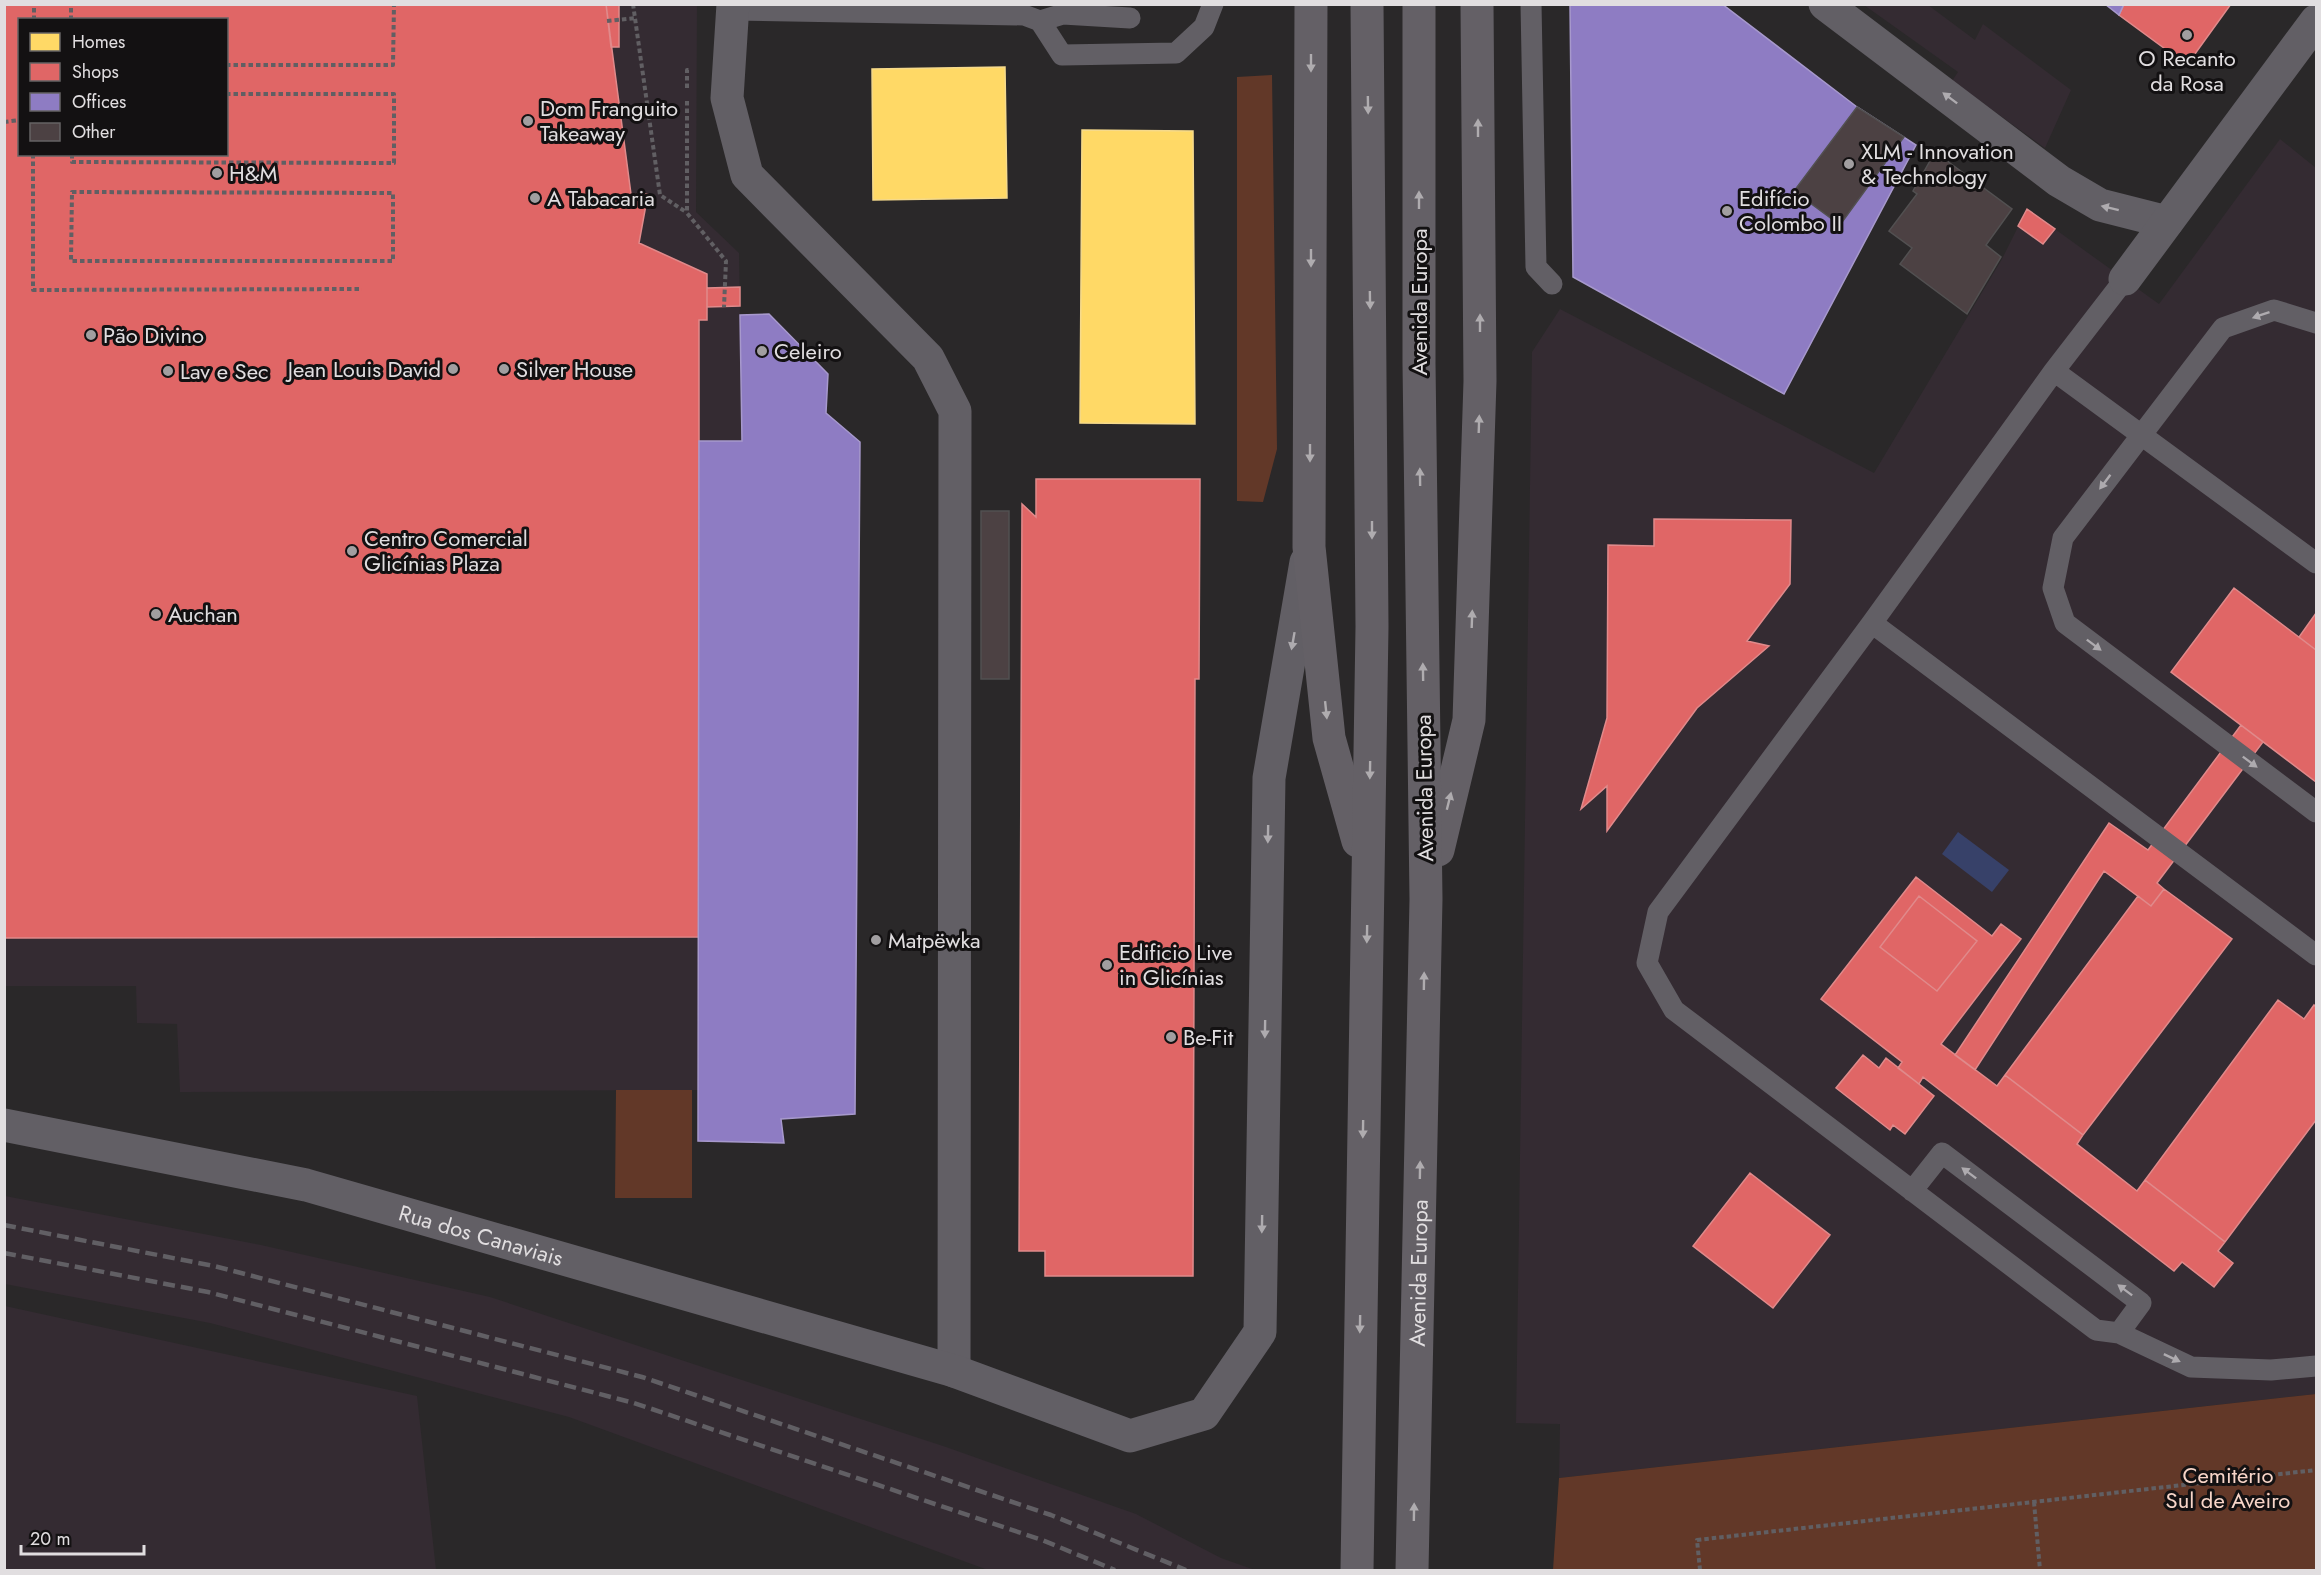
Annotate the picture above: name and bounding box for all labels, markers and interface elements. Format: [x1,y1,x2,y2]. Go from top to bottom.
legend [18,18,228,156]
marker: O Recanto da Rosa [2180,28,2194,42]
text: Homes [72,29,125,55]
place label: O Recanto da Rosa [2138,42,2236,99]
one-way arrow [1306,53,1316,72]
text: Shops [72,59,119,85]
text: Offices [72,89,126,115]
place label: Dom Franguito Takeaway [540,92,678,149]
one-way arrow [1942,93,1957,105]
one-way arrow [1363,95,1373,114]
marker: Dom Franguito Takeaway [521,114,535,128]
one-way arrow [1473,118,1483,137]
text: Other [72,119,116,145]
place label: XLM - Innovation & Technology [1861,135,2014,192]
place label: H&M [229,157,277,189]
marker: XLM - Innovation & Technology [1842,157,1856,171]
marker: H&M [210,166,224,180]
place label: A Tabacaria [547,182,655,214]
place label: Edifício Colombo II [1739,182,1842,239]
one-way arrow [1414,190,1424,209]
marker: A Tabacaria [528,191,542,205]
one-way arrow [2101,202,2119,212]
marker: Edifício Colombo II [1720,204,1734,218]
street label: Avenida Europa [1403,228,1435,376]
one-way arrow [1306,248,1315,267]
one-way arrow [1365,290,1375,309]
one-way arrow [2252,310,2270,320]
one-way arrow [1475,313,1484,332]
place label: Pão Divino [103,319,204,351]
marker: Pão Divino [84,328,98,342]
place label: Celeiro [774,335,842,367]
marker: Celeiro [755,344,769,358]
place label: Jean Louis David [285,353,441,385]
place label: Silver House [516,353,633,385]
place label: Lav e Sec [180,355,268,387]
marker: Jean Louis David [446,362,460,376]
marker: Silver House [497,362,511,376]
marker: Lav e Sec [161,364,175,378]
one-way arrow [1474,415,1483,434]
one-way arrow [1305,443,1315,462]
one-way arrow [1415,468,1425,487]
one-way arrow [2099,473,2111,489]
one-way arrow [1367,521,1377,540]
place label: Centro Comercial Glicínias Plaza [364,522,528,579]
marker: Centro Comercial Glicínias Plaza [345,544,359,558]
place label: Auchan [168,598,238,630]
marker: Auchan [149,607,163,621]
one-way arrow [1468,610,1477,629]
one-way arrow [1288,632,1297,651]
one-way arrow [2086,639,2102,651]
one-way arrow [1418,663,1428,682]
one-way arrow [1321,700,1331,719]
street label: Avenida Europa [1407,714,1441,862]
one-way arrow [2243,756,2258,768]
one-way arrow [1365,760,1374,779]
one-way arrow [1445,792,1455,810]
one-way arrow [1263,825,1273,844]
place label: Matpëwka [888,924,981,956]
one-way arrow [1362,925,1371,944]
marker: Matpëwka [869,933,883,947]
place label: Edificio Live in Glicínias [1119,936,1233,993]
marker: Edificio Live in Glicínias [1100,958,1114,972]
one-way arrow [1419,972,1429,991]
one-way arrow [1260,1020,1270,1039]
place label: Be-Fit [1183,1021,1234,1053]
marker: Be-Fit [1164,1030,1178,1044]
one-way arrow [1358,1120,1368,1139]
one-way arrow [1416,1161,1425,1180]
one-way arrow [1961,1167,1977,1179]
street label: Rua dos Canaviais [395,1196,567,1274]
street label: Avenida Europa [1401,1199,1436,1347]
one-way arrow [1257,1215,1267,1234]
one-way arrow [2117,1285,2132,1297]
one-way arrow [1355,1315,1365,1334]
one-way arrow [2163,1354,2180,1363]
park label: Cemitério Sul de Aveiro [2166,1459,2290,1516]
one-way arrow [1409,1503,1418,1522]
scale bar [21,1518,144,1556]
text: 20 m [30,1526,70,1552]

